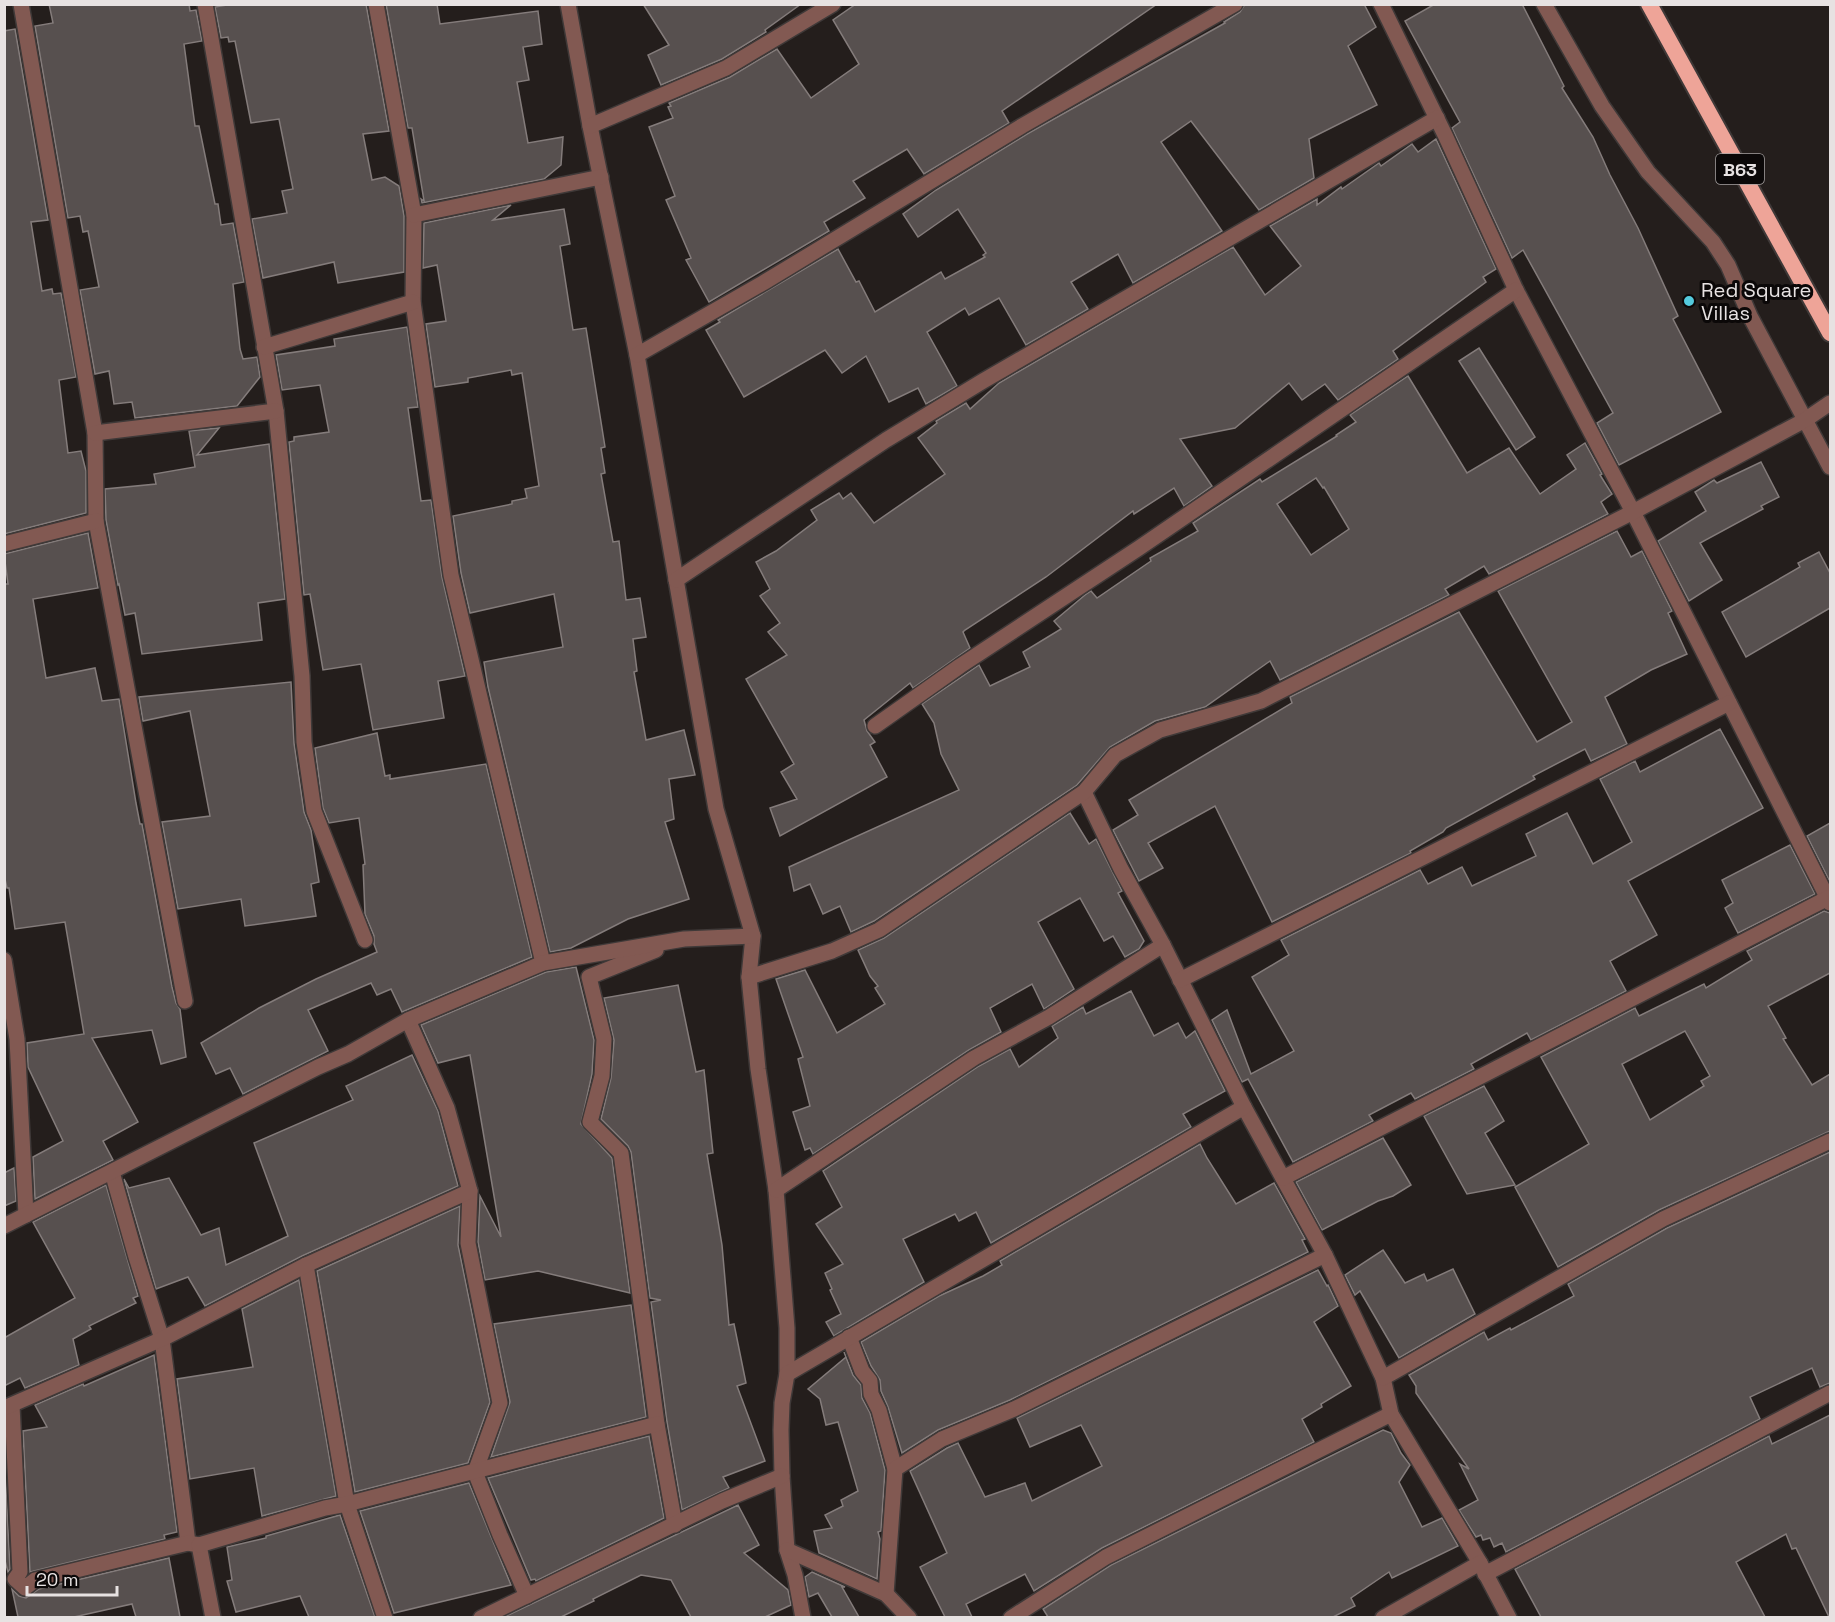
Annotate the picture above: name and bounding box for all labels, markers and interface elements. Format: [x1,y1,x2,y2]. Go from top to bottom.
road number: B63 [1716,154,1764,184]
place label: Red Square Villas [1701,277,1811,326]
marker: Red Square Villas [1682,294,1696,308]
scale bar [27,1559,117,1597]
text: 20 m [36,1568,79,1591]

